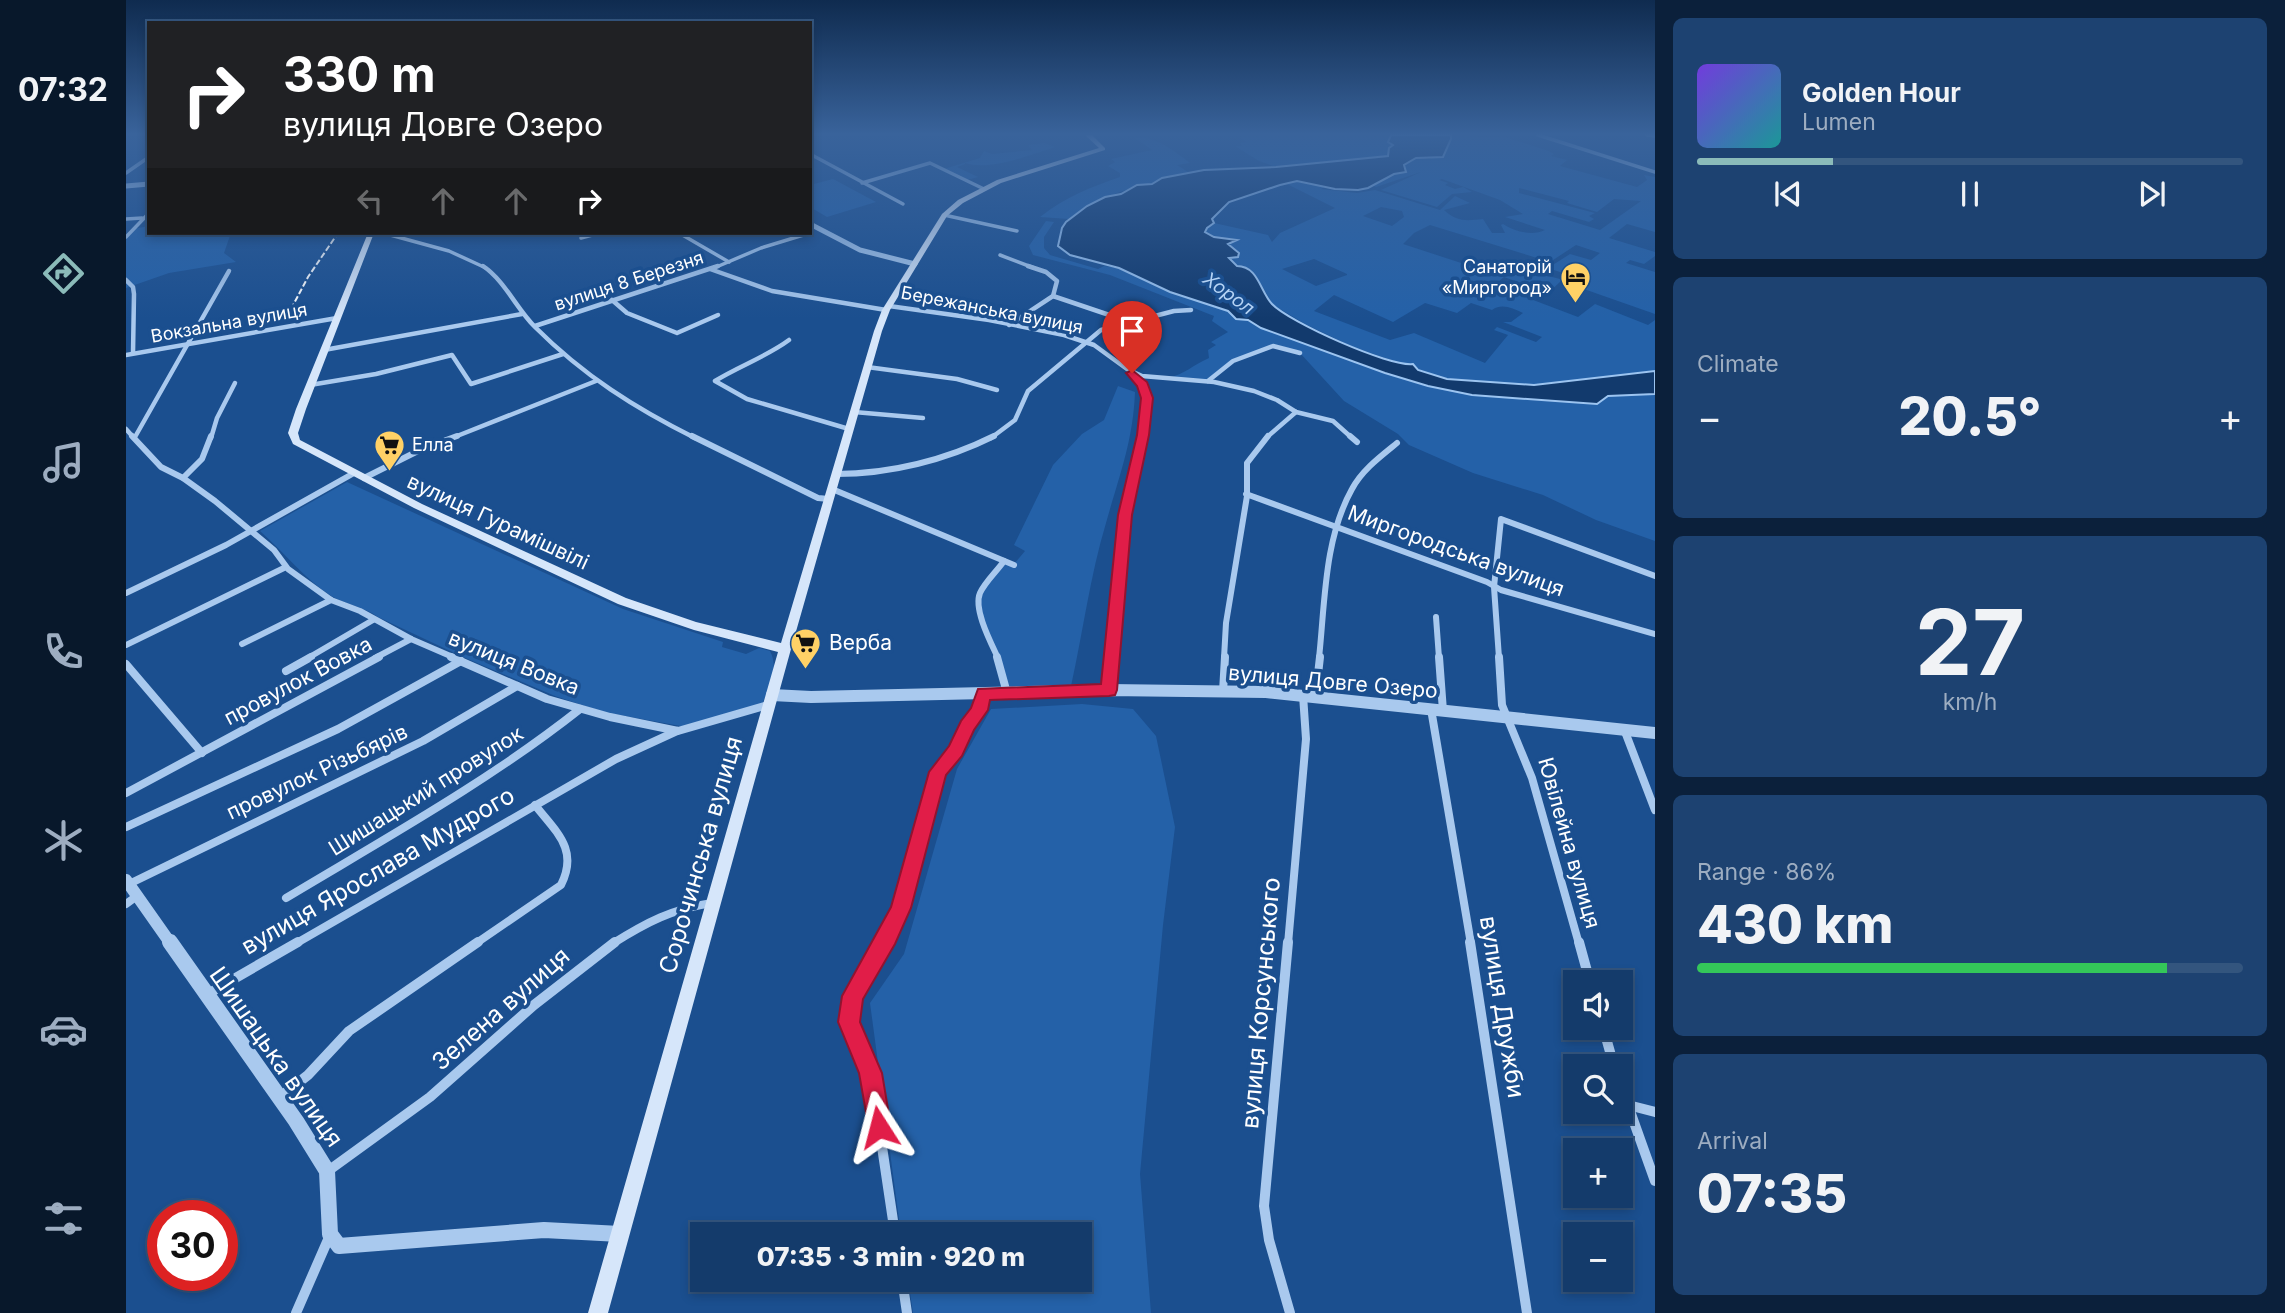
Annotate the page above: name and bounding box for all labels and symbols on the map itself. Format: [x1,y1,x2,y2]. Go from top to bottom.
street label: вулиця 8 Березня [552,246,706,315]
place label: Санаторій «Миргород» [1442,256,1552,298]
hotel icon: Санаторій «Миргород» [1558,260,1592,304]
water label: Хорол [1198,267,1259,320]
street label: Бережанська вулиця [899,282,1085,337]
street label: Вокзальна вулиця [149,298,309,347]
pin [1102,301,1162,373]
supermarket icon: Елла [372,428,406,472]
place label: Елла [412,434,454,455]
street label: вулиця Гурамішвілі [403,468,593,575]
street label: Миргородська вулиця [1345,500,1568,601]
street label: вулиця Вовка [445,625,583,700]
supermarket icon: Верба [789,626,823,670]
place label: Верба [829,630,892,655]
street label: провулок Вовка [220,631,376,730]
street label: вулиця Довге Озеро [1227,660,1439,703]
street label: провулок Різьбярів [222,719,411,824]
street label: Шишацький провулок [324,720,528,861]
street label: Сорочинська вулиця [653,733,748,977]
street label: Ювілейна вулиця [1533,755,1606,931]
street label: вулиця Ярослава Мудрого [236,780,519,961]
street label: вулиця Корсунського [1235,876,1286,1130]
street label: вулиця Дружби [1474,914,1531,1100]
street label: Зелена вулиця [426,941,575,1076]
street label: Шишацька вулиця [203,961,349,1152]
position arrow [842,1090,916,1164]
speed limit sign: 30 [147,1200,238,1291]

